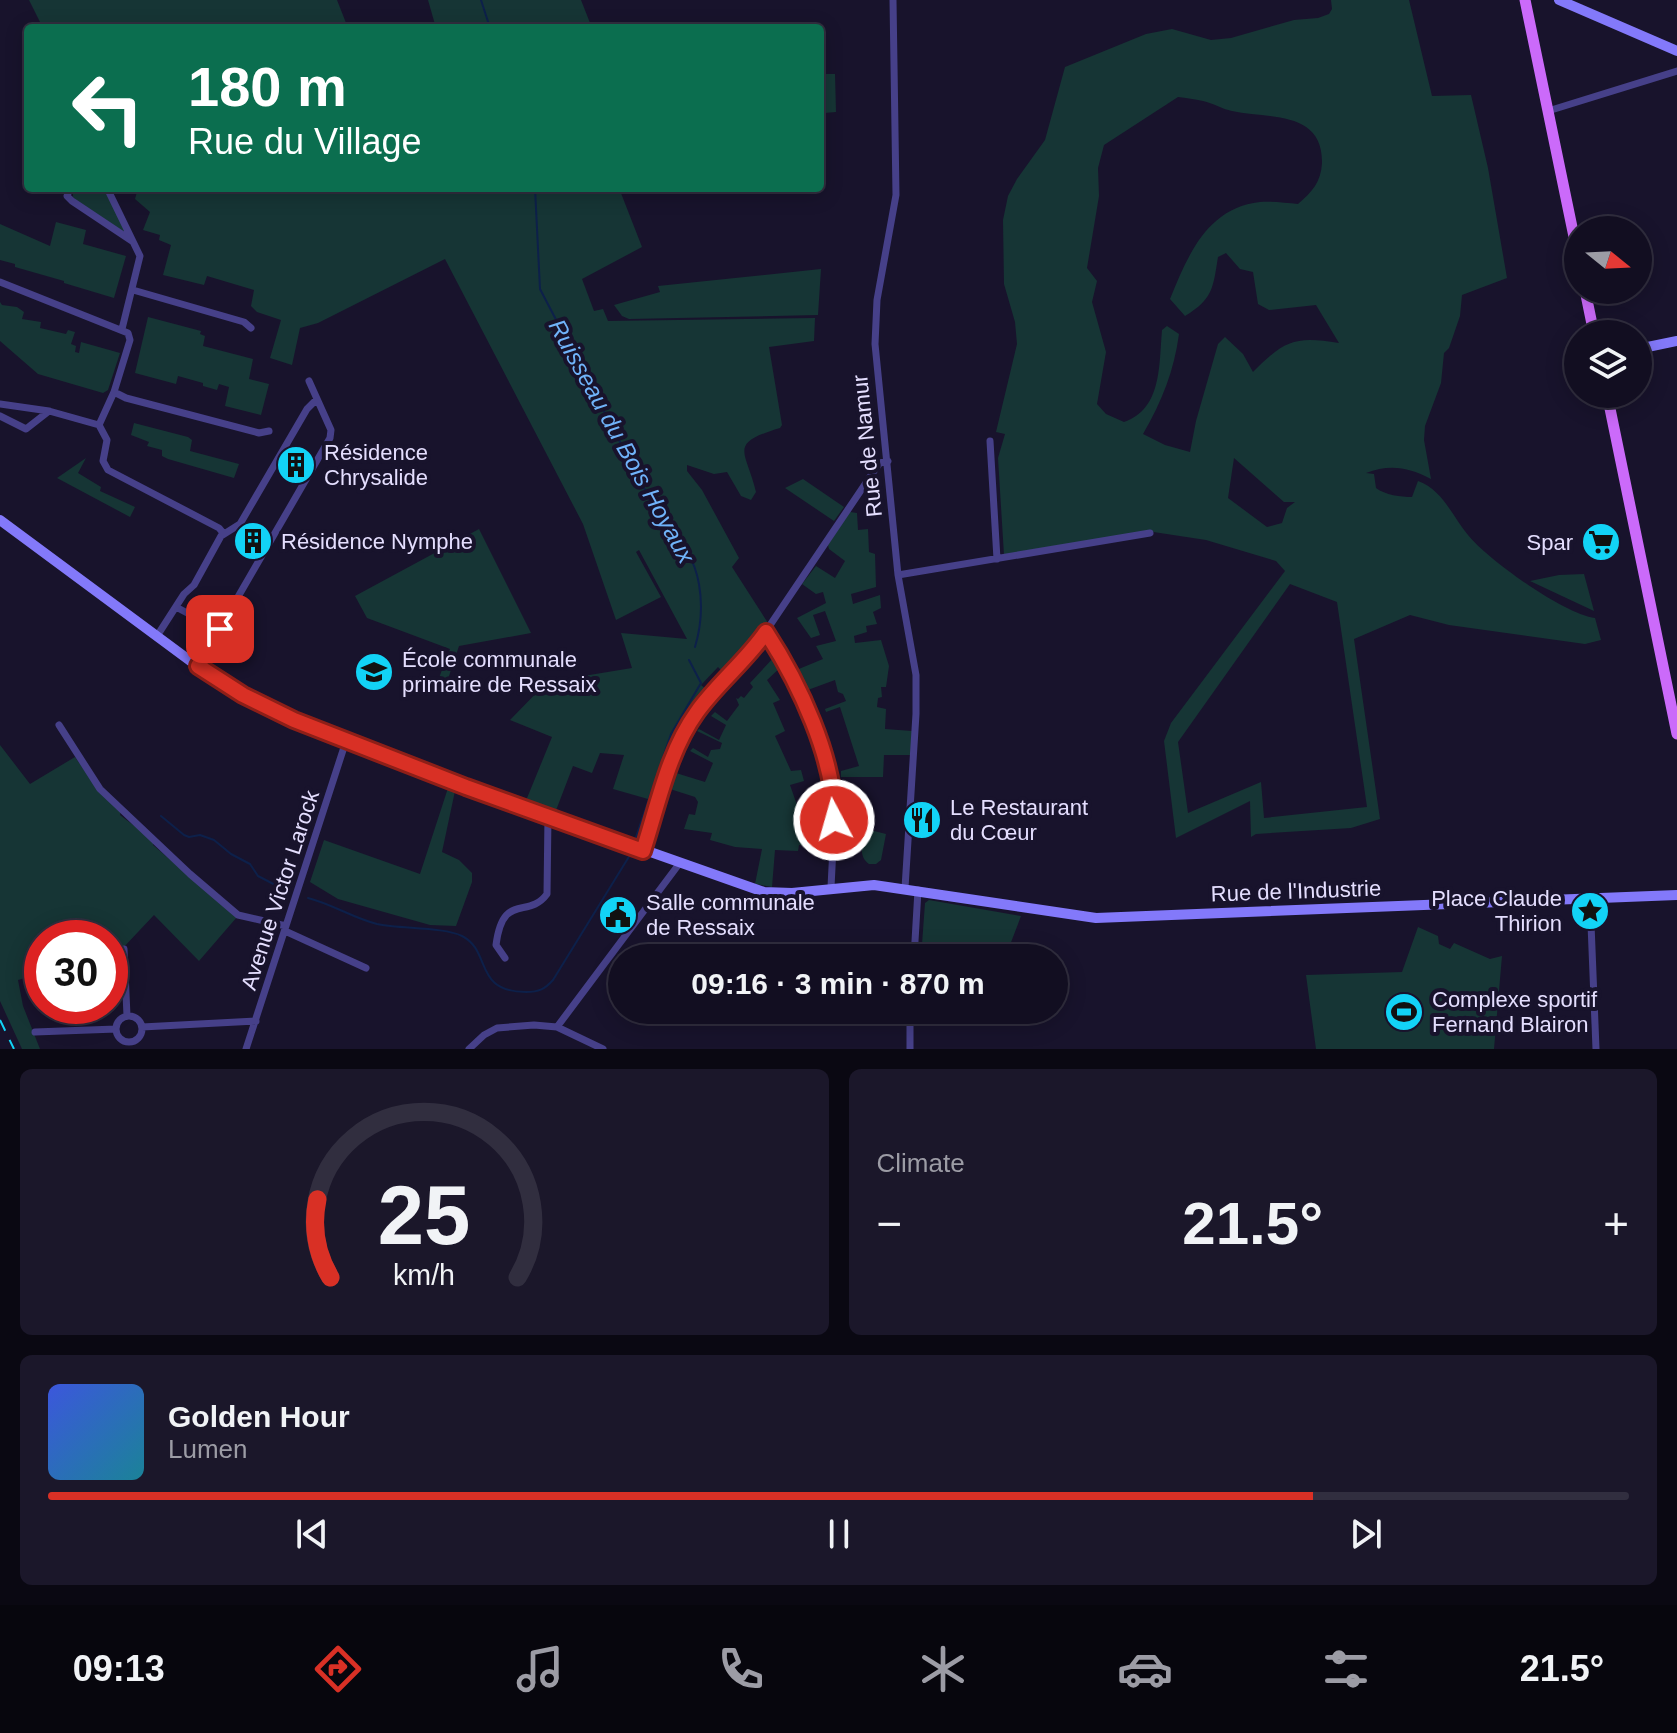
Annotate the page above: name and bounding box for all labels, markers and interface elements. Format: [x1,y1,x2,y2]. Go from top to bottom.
text: 180 m [188,55,347,118]
icon: left [56,56,160,160]
text: Rue du Village [188,121,422,162]
north arrow [1564,216,1652,304]
map controls [1564,216,1652,408]
water label: Ruisseau du Bois Hoyaux [544,314,701,569]
button: layers [1564,320,1652,408]
street label: Rue de Namur [847,374,887,518]
place label: Résidence Chrysalide [324,440,428,490]
building icon: Résidence Chrysalide [275,444,317,486]
building icon: Résidence Nymphe [232,520,274,562]
supermarket icon: Spar [1580,521,1622,563]
place label: Résidence Nymphe [281,529,473,554]
place label: Spar [1527,530,1573,555]
pin [186,595,254,663]
icon: arrive [198,607,242,651]
place label: École communale primaire de Ressaix [402,647,596,697]
school or university icon: École communale primaire de Ressaix [353,651,395,693]
position arrow [792,778,876,862]
street label: Avenue Victor Larock [236,786,324,993]
place label: Le Restaurant du Cœur [950,795,1088,845]
restaurant icon: Le Restaurant du Cœur [901,799,943,841]
street label: Rue de l'Industrie [1210,876,1382,906]
place label: Place Claude Thirion [1431,886,1562,936]
place label: Salle communale de Ressaix [646,890,815,940]
place icon: Place Claude Thirion [1569,890,1611,932]
public building icon: Salle communale de Ressaix [597,894,639,936]
speed limit sign: 30 [24,920,128,1024]
text: 09:16 · 3 min · 870 m [691,967,985,1000]
place label: Complexe sportif Fernand Blairon [1432,987,1598,1037]
sports icon: Complexe sportif Fernand Blairon [1383,991,1425,1033]
text: Climate [877,1148,965,1178]
text: 25 [378,1169,471,1262]
text: 21.5° [1182,1190,1323,1257]
text: − [877,1199,902,1248]
text: + [1603,1199,1629,1248]
text: km/h [393,1259,455,1291]
text: Golden Hour [168,1400,350,1433]
text: Lumen [168,1434,248,1464]
icon: previous [290,1512,334,1556]
icon: pause [817,1512,861,1556]
icon: next [1344,1512,1388,1556]
icon: directions [310,1641,366,1697]
icon: music [512,1641,568,1697]
icon: phone [713,1641,769,1697]
icon: climate [915,1641,971,1697]
icon: car [1117,1641,1173,1697]
icon: filters [1318,1641,1374,1697]
text: 09:13 [73,1648,165,1689]
text: 21.5° [1520,1648,1604,1689]

